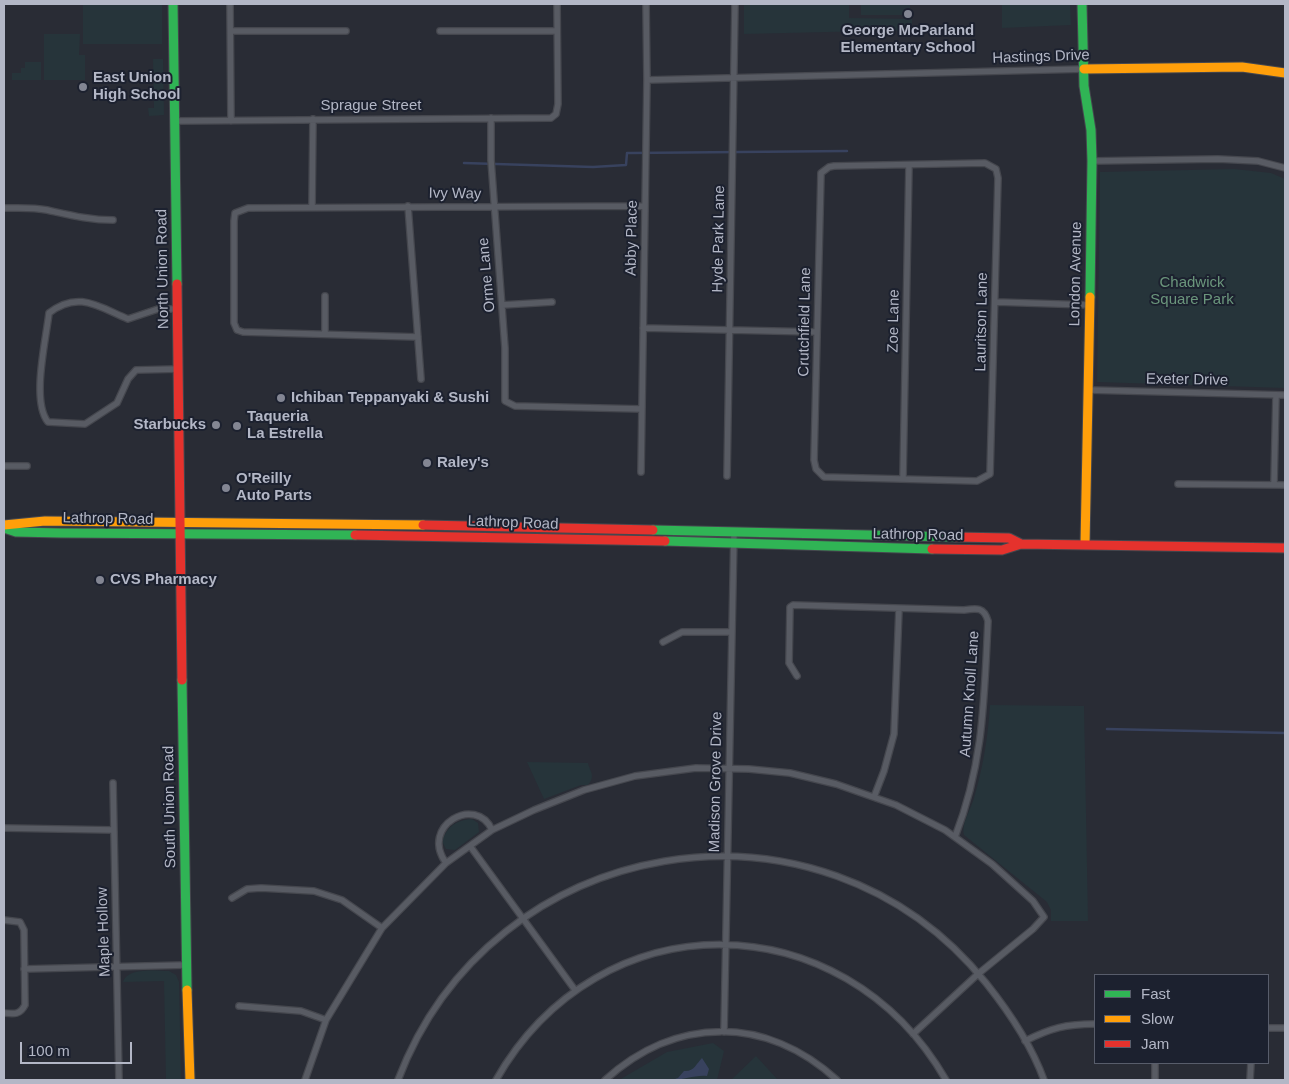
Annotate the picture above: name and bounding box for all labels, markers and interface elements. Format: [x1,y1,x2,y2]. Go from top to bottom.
marker: George McParland Elementary School [902,8,914,20]
place label: George McParland Elementary School [840,22,976,57]
street label: Hastings Drive [992,46,1090,68]
place label: East Union High School [93,69,180,104]
marker: East Union High School [77,81,89,93]
street label: Sprague Street [321,97,421,115]
street label: Ivy Way [428,185,482,203]
street label: Hyde Park Lane [709,185,729,293]
street label: Abby Place [622,200,642,276]
street label: North Union Road [153,209,173,329]
street label: London Avenue [1066,221,1086,327]
street label: Orme Lane [475,237,499,313]
street label: Crutchfield Lane [795,267,815,377]
street label: Lauritson Lane [972,272,992,372]
park label: Chadwick Square Park [1150,274,1234,309]
street label: Zoe Lane [884,289,904,353]
street label: Exeter Drive [1146,370,1228,390]
place label: Ichiban Teppanyaki & Sushi [291,389,489,407]
marker: Ichiban Teppanyaki & Sushi [275,392,287,404]
place label: Taqueria La Estrella [247,408,323,443]
place label: Starbucks [133,416,206,434]
marker: Starbucks [210,419,222,431]
marker: Taqueria La Estrella [231,420,243,432]
place label: Raley's [437,454,489,472]
marker: Raley's [421,457,433,469]
place label: O'Reilly Auto Parts [236,470,312,505]
marker: O'Reilly Auto Parts [220,482,232,494]
street label: Lathrop Road [62,509,154,529]
street label: Lathrop Road [467,512,559,534]
street label: Lathrop Road [872,525,964,545]
place label: CVS Pharmacy [110,571,217,589]
marker: CVS Pharmacy [94,574,106,586]
street label: Autumn Knoll Lane [957,630,983,758]
street label: Madison Grove Drive [706,711,726,853]
street label: South Union Road [160,746,180,868]
street label: Maple Hollow [93,887,115,977]
legend [1094,974,1269,1064]
text: Fast [1141,985,1170,1002]
text: Slow [1141,1010,1174,1027]
scale bar [22,1032,135,1064]
text: Jam [1141,1035,1169,1052]
text: 100 m [28,1042,70,1059]

